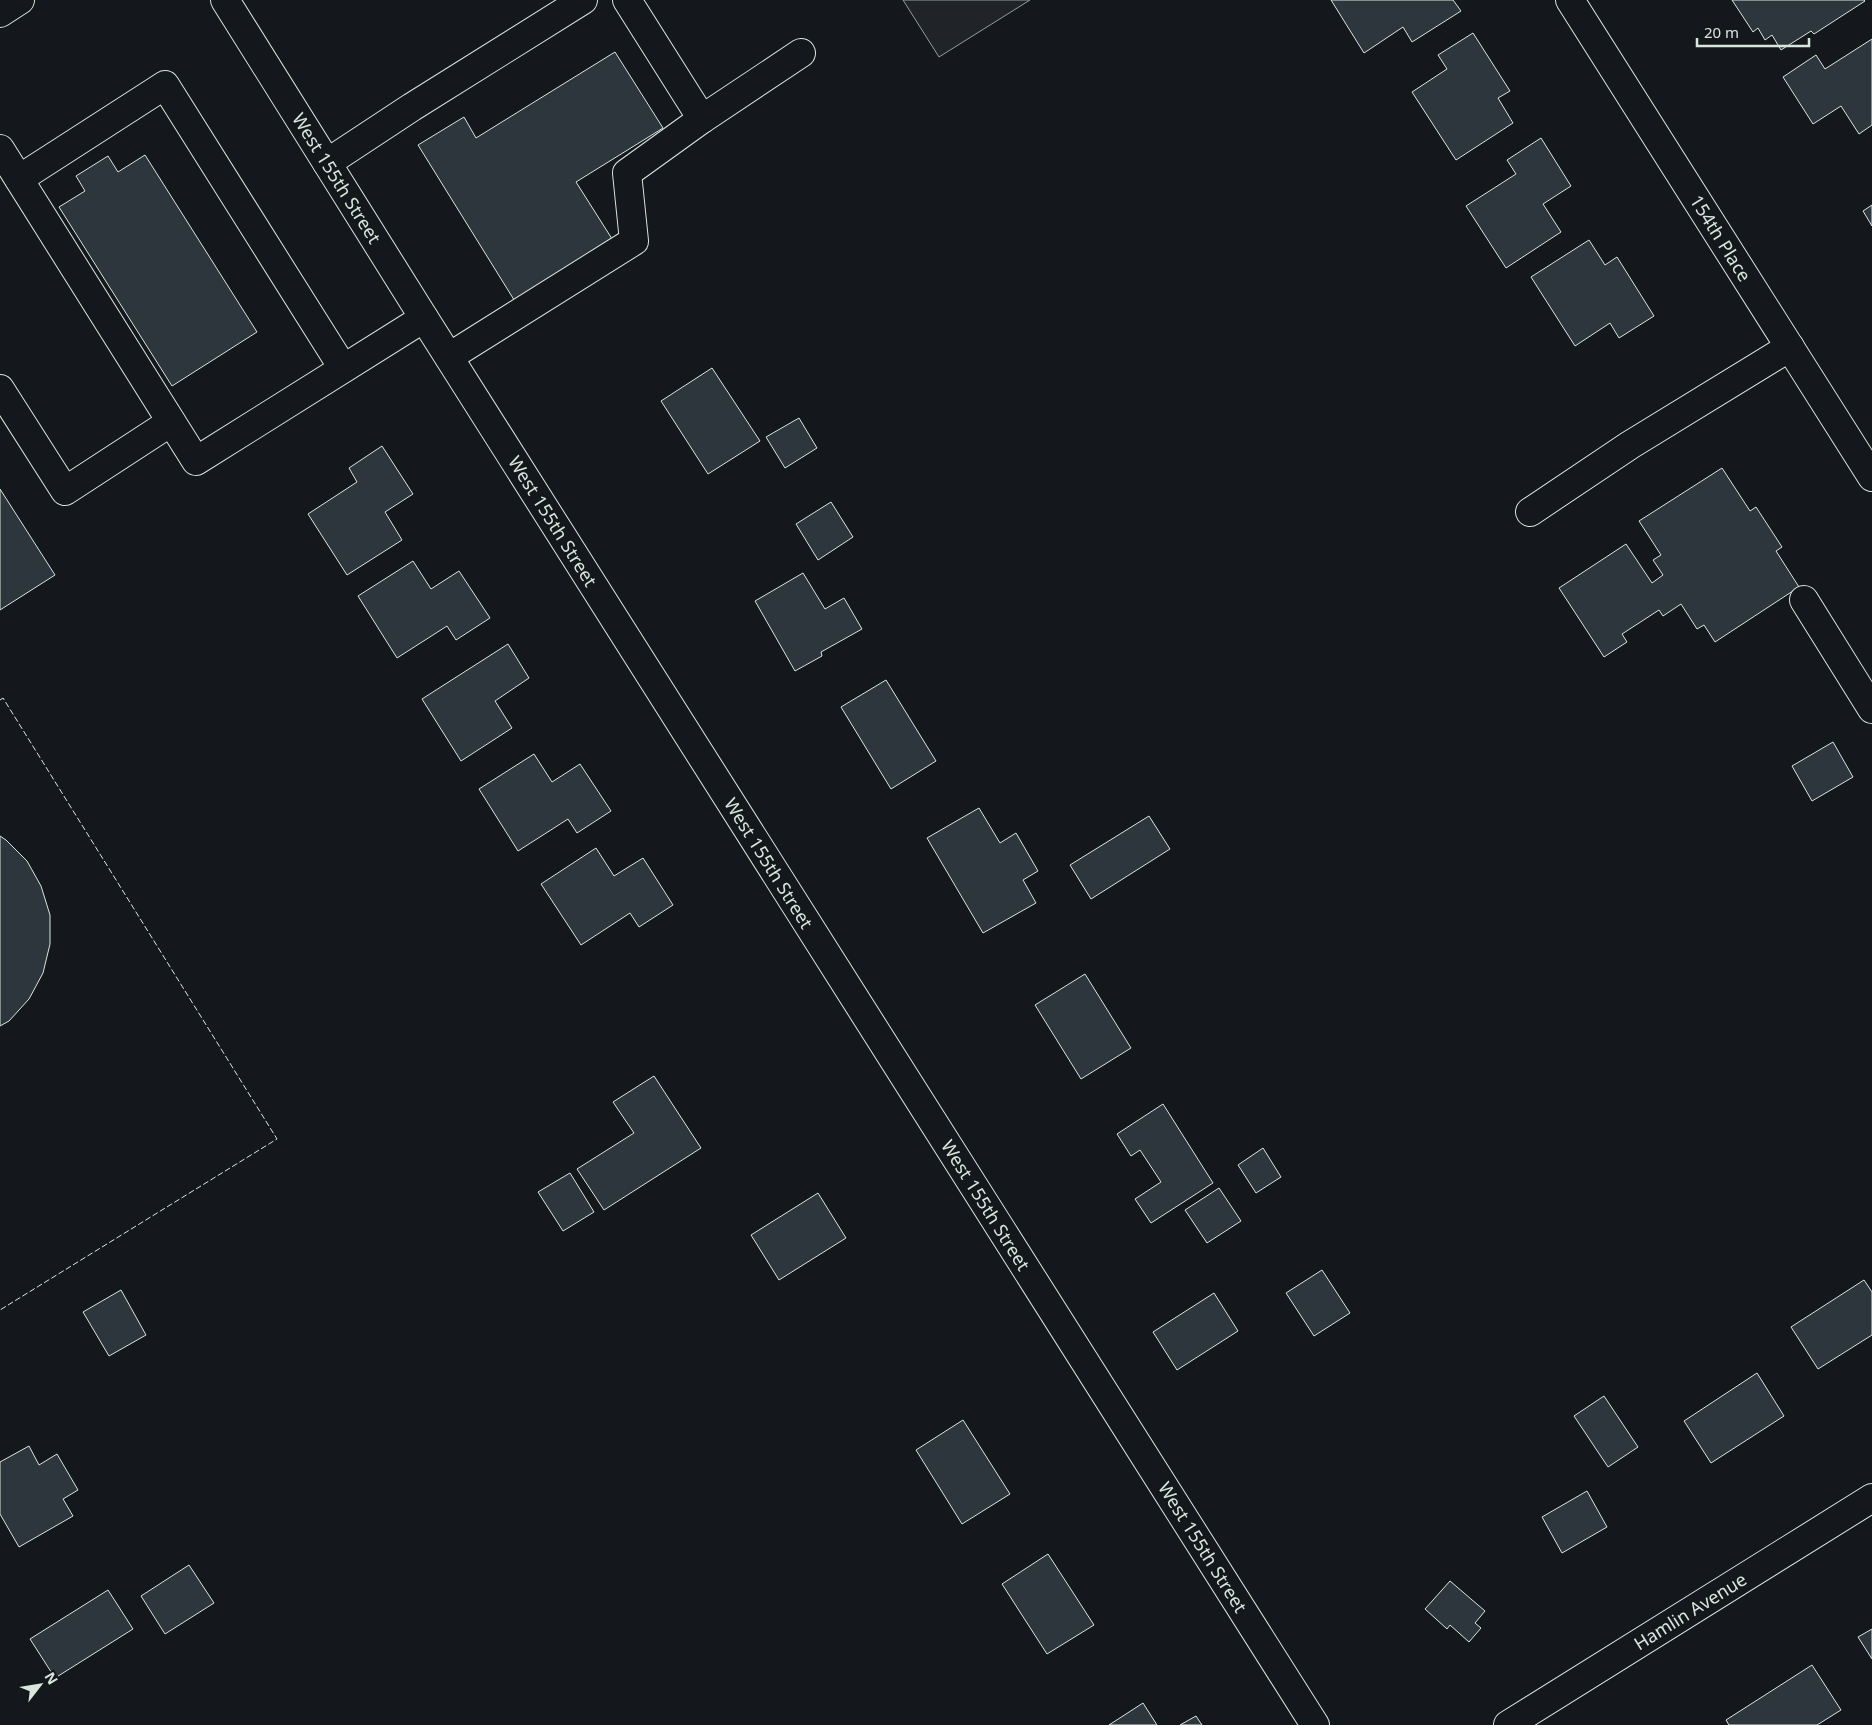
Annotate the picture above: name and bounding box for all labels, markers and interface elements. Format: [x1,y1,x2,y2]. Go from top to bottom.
scale bar [1697,15,1810,47]
text: 20 m [1704,22,1739,42]
street label: West 155th Street [287,108,387,248]
street label: 154th Place [1685,190,1757,286]
street label: West 155th Street [503,451,603,591]
street label: West 155th Street [719,793,819,933]
street label: West 155th Street [936,1135,1036,1275]
street label: West 155th Street [1153,1477,1253,1617]
street label: Hamlin Avenue [1629,1567,1751,1655]
north arrow [15,1660,65,1710]
text: N [40,1668,63,1688]

